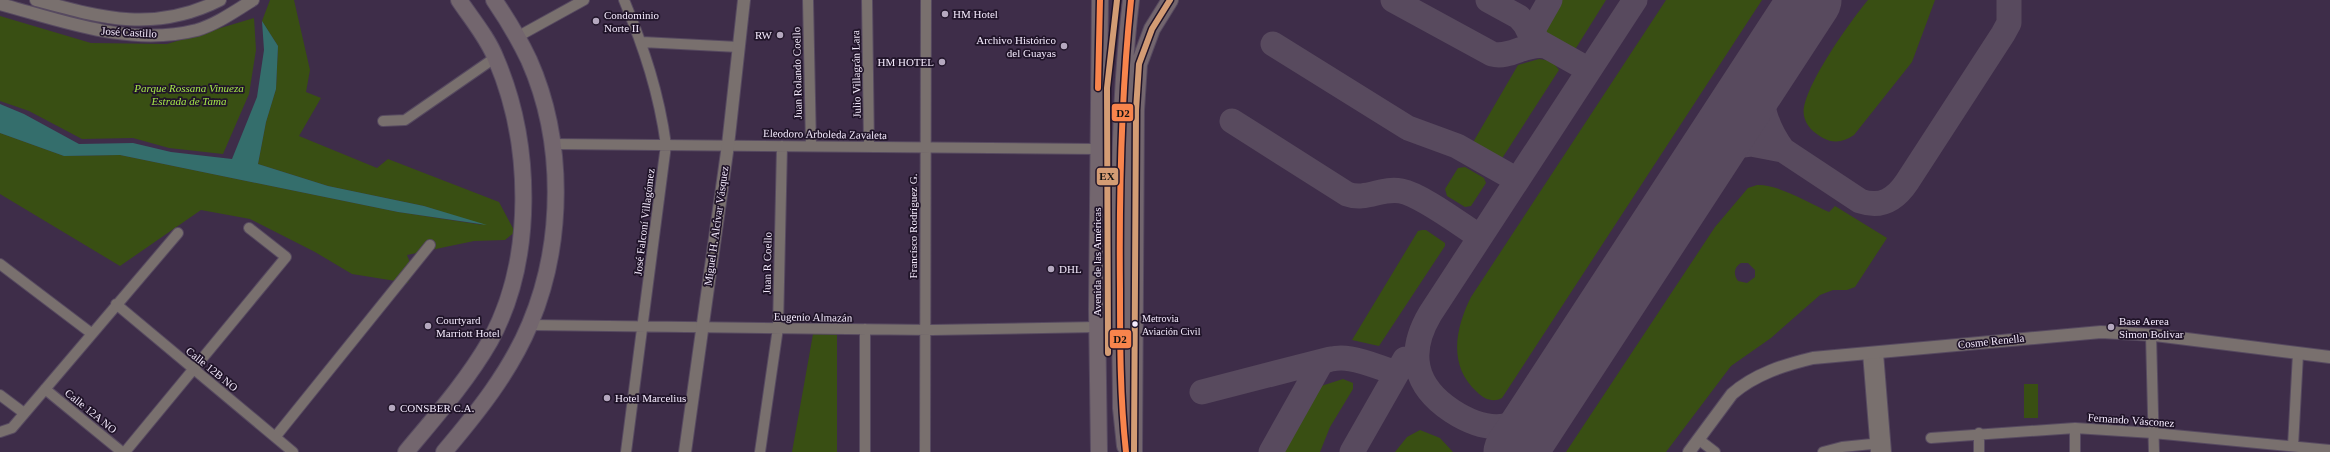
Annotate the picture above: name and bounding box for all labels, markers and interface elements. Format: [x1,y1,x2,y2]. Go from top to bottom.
place label: HM Hotel [953,8,998,20]
place label: Condominio Norte II [604,9,660,34]
marker: HM Hotel [940,9,950,19]
marker: Condominio Norte II [591,16,601,26]
street label: José Castillo [101,25,158,39]
street label: Juan Rolando Coello [790,26,804,119]
place label: RW [755,29,773,41]
marker: RW [775,30,785,40]
street label: Julio Villagrán Lara [849,30,863,118]
place label: Archivo Histórico del Guayas [976,34,1056,59]
marker: Archivo Histórico del Guayas [1059,41,1069,51]
place label: HM HOTEL [877,56,934,68]
marker: HM HOTEL [937,57,947,67]
park label: Parque Rossana Vinueza Estrada de Tama [133,82,244,107]
line badge: D2 [1111,103,1134,122]
text: D2 [1116,107,1130,119]
street label: Eleodoro Arboleda Zavaleta [763,127,887,141]
street label: Miguel H. Alcívar Vásquez [702,165,730,287]
line badge: EX [1096,167,1119,186]
street label: José Falconí Villagómez [631,168,657,276]
text: EX [1099,170,1115,182]
street label: Francísco Rodríguez G. [907,173,919,278]
street label: Avenida de las Américas [1091,208,1103,316]
street label: Juan R Coello [760,231,774,294]
place label: DHL [1059,263,1082,275]
marker: DHL [1046,264,1056,274]
street label: Eugenio Almazán [774,310,853,324]
place label: Metrovia Aviación Civil [1142,313,1201,337]
place label: Courtyard Marriott Hotel [436,314,500,339]
place label: Base Aerea Simon Bolivar [2119,315,2184,340]
marker: Metrovia Aviación Civil [1130,319,1140,329]
marker: Courtyard Marriott Hotel [423,321,433,331]
marker: Base Aerea Simon Bolivar [2106,322,2116,332]
line badge: D2 [1109,329,1132,349]
street label: Cosme Renella [1957,332,2025,350]
text: D2 [1113,333,1127,345]
street label: Calle 12B NO [184,345,240,393]
street label: Calle 12A NO [63,387,119,435]
place label: Hotel Marcelius [615,392,686,404]
marker: Hotel Marcelius [602,393,612,403]
place label: CONSBER C.A. [400,402,475,414]
marker: CONSBER C.A. [387,403,397,413]
street label: Fernando Vásconez [2087,411,2175,429]

